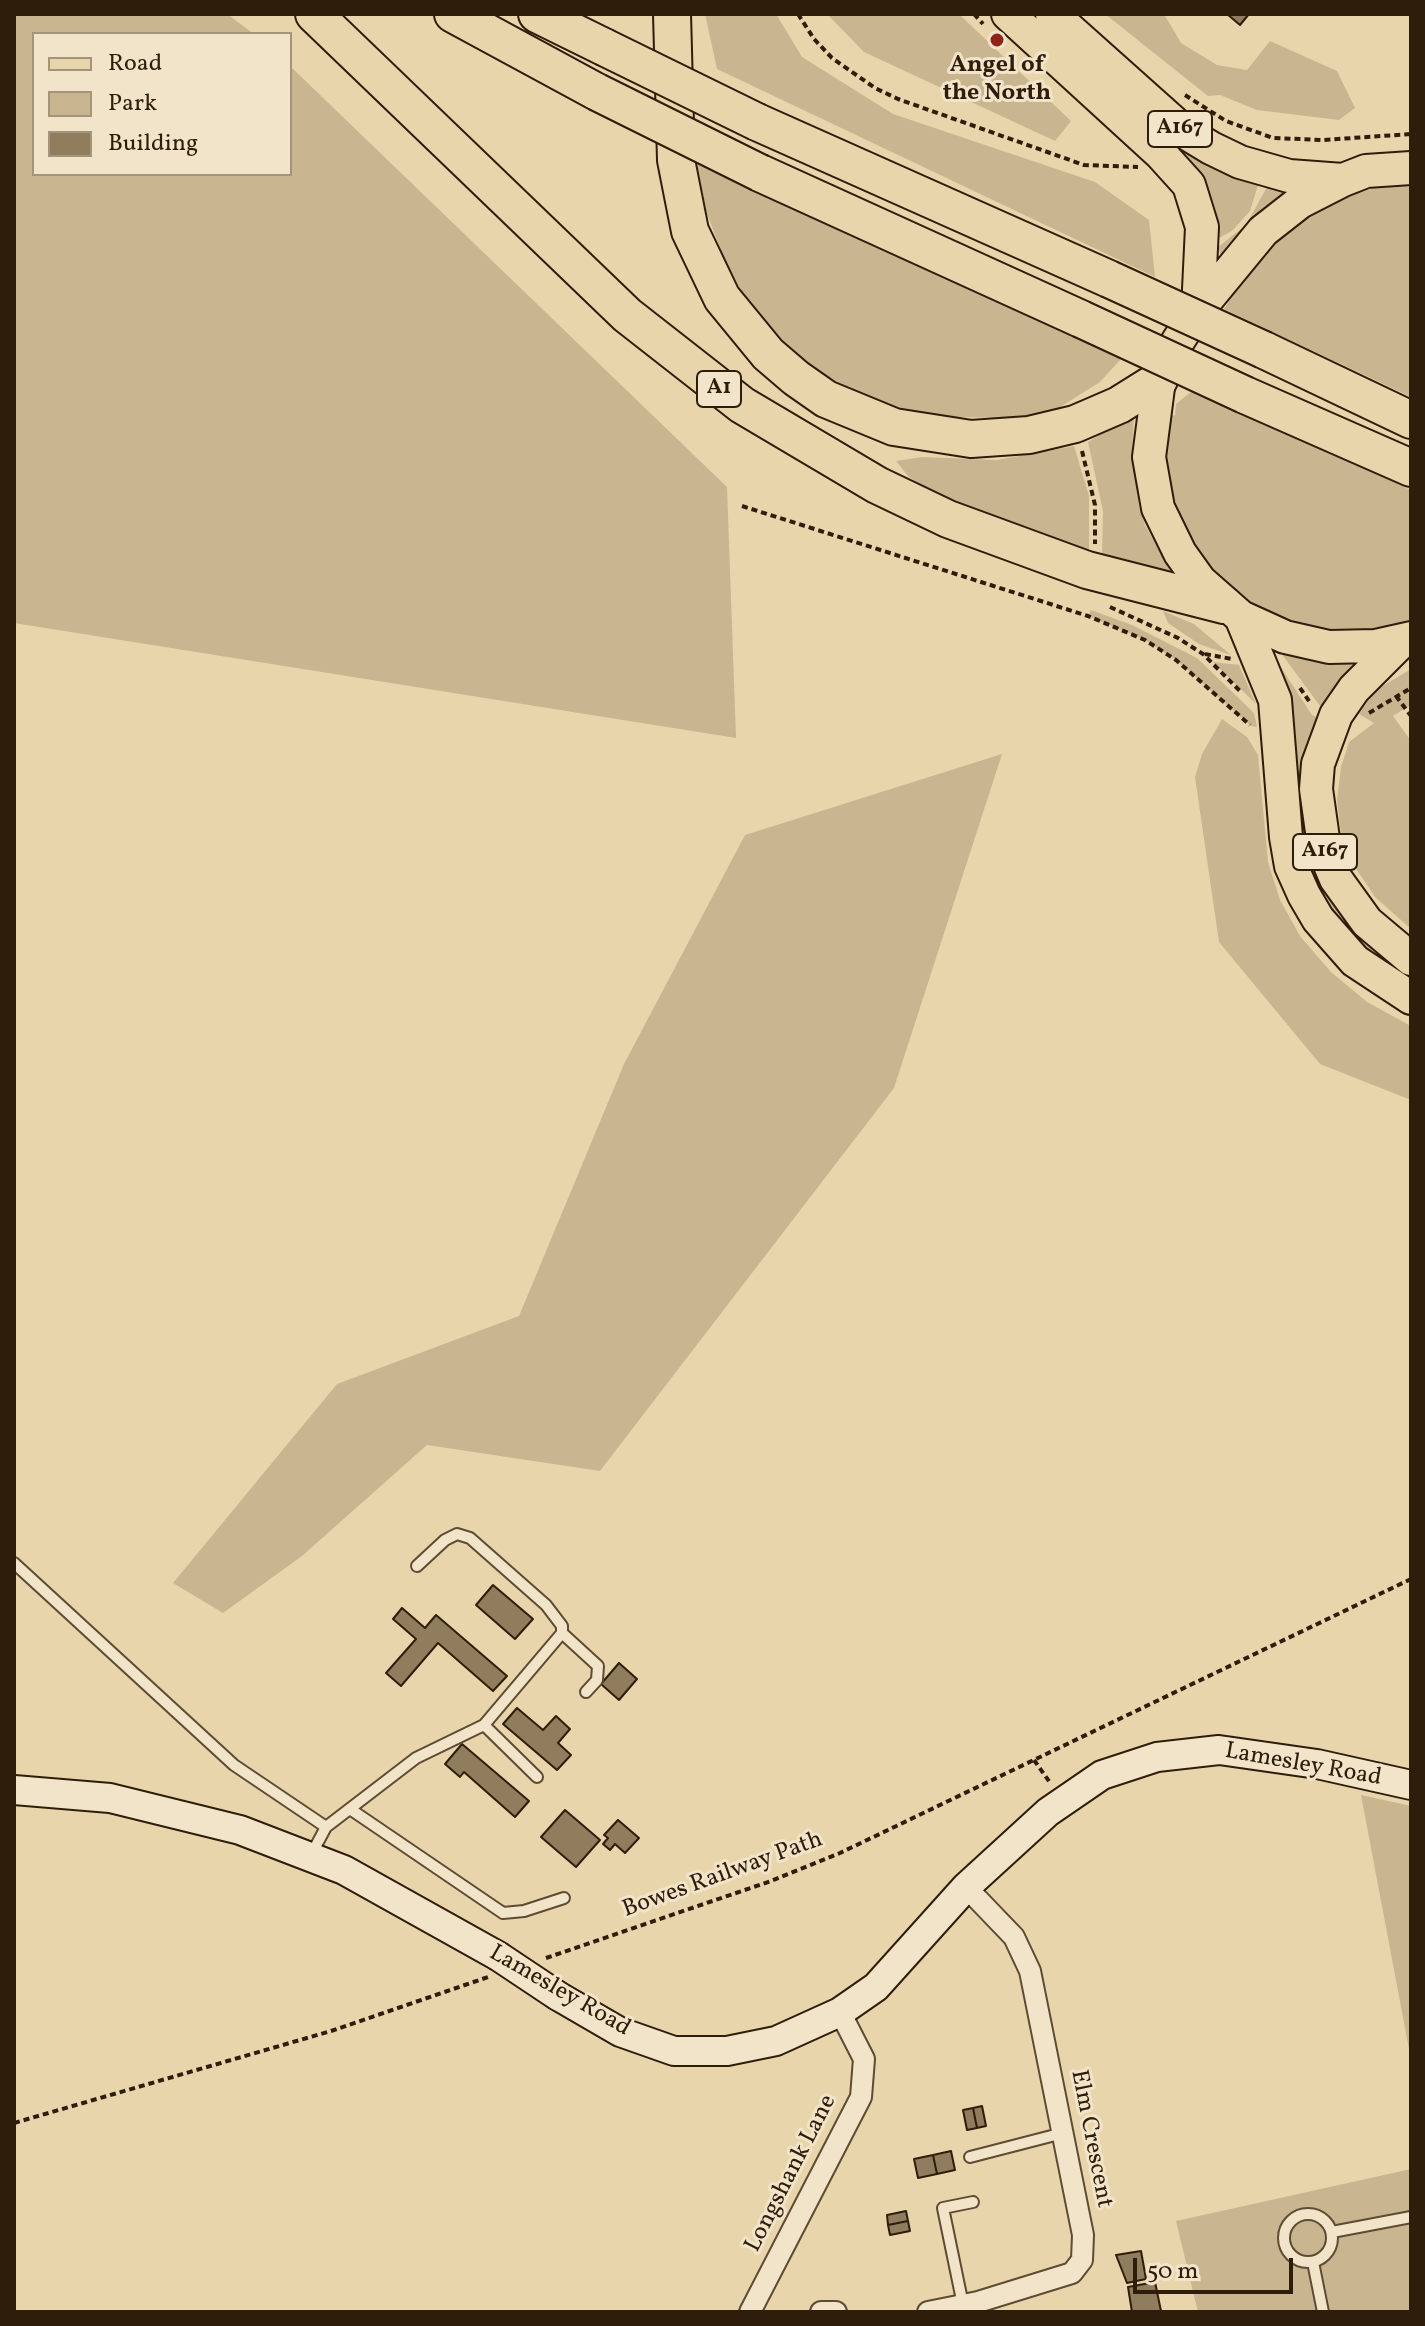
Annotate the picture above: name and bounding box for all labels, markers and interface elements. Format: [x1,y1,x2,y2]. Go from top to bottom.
marker: Angel of the North [988,31,1006,49]
legend [32,32,292,176]
text: Road [108,47,162,81]
place label: Angel of the North [943,53,1051,109]
text: Park [108,87,157,121]
road number: A167 [1148,111,1212,147]
text: Building [108,127,198,161]
road number: A1 [697,371,741,407]
road number: A167 [1293,834,1357,870]
street label: Lamesley Road [1222,1738,1384,1794]
street label: Bowes Railway Path [619,1826,827,1926]
street label: Lamesley Road [483,1940,635,2044]
street label: Elm Crescent [1063,2068,1117,2210]
street label: Longshank Lane [740,2091,844,2257]
scale bar [1137,2242,1297,2292]
text: 50 m [1147,2255,1199,2289]

